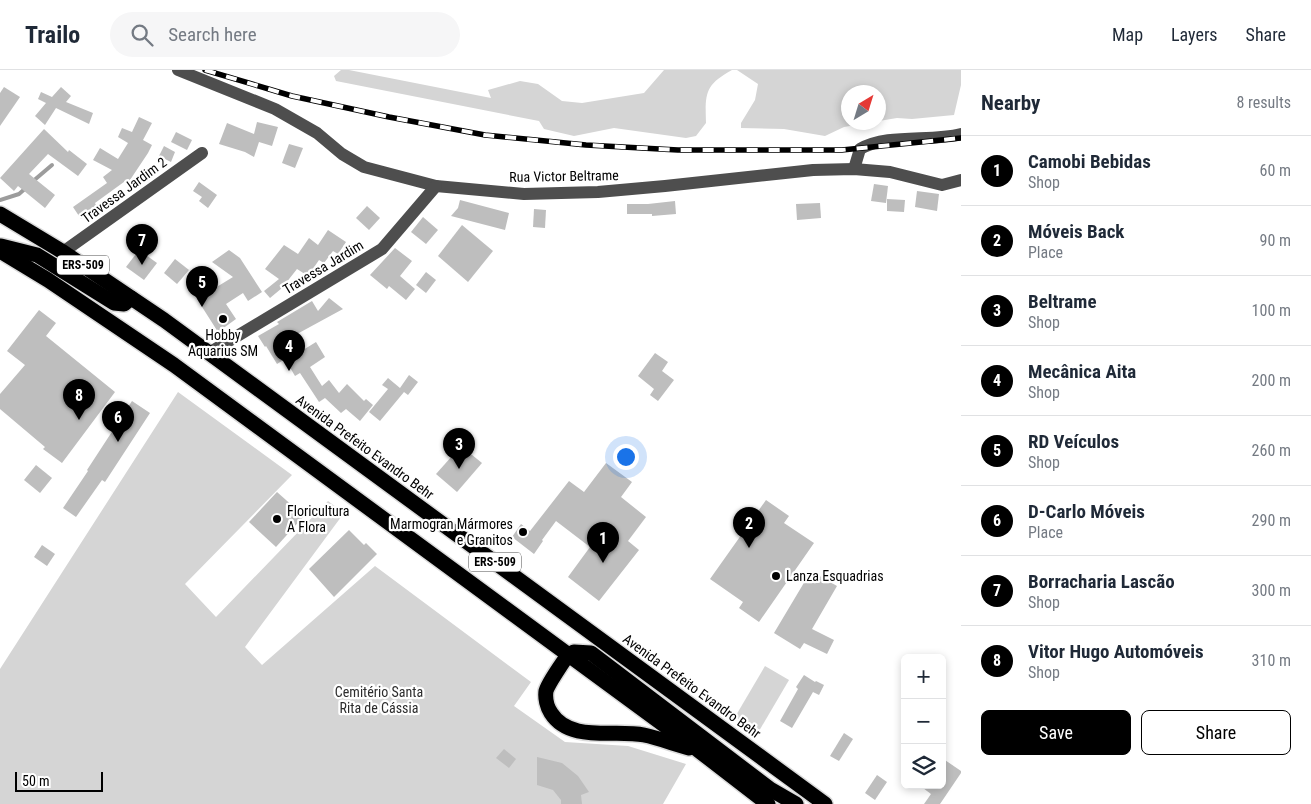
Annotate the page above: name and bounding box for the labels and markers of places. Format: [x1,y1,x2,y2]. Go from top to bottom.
pin: 7 [126,224,158,265]
pin: 5 [186,266,218,307]
marker: Hobby Aquarius SM [217,313,229,325]
place label: Hobby Aquarius SM [188,327,258,359]
pin: 4 [273,330,305,371]
pin: 8 [63,379,95,420]
pin: 6 [102,401,134,442]
pin: 3 [443,428,475,469]
place label: Floricultura A Flora [287,503,350,535]
pin: 2 [733,507,765,548]
marker: Floricultura A Flora [271,513,283,525]
place label: Marmogran Mármores e Granitos [390,516,513,548]
pin: 1 [587,522,619,563]
marker: Marmogran Mármores e Granitos [517,526,529,538]
place label: Lanza Esquadrias [786,568,884,584]
marker: Lanza Esquadrias [770,570,782,582]

